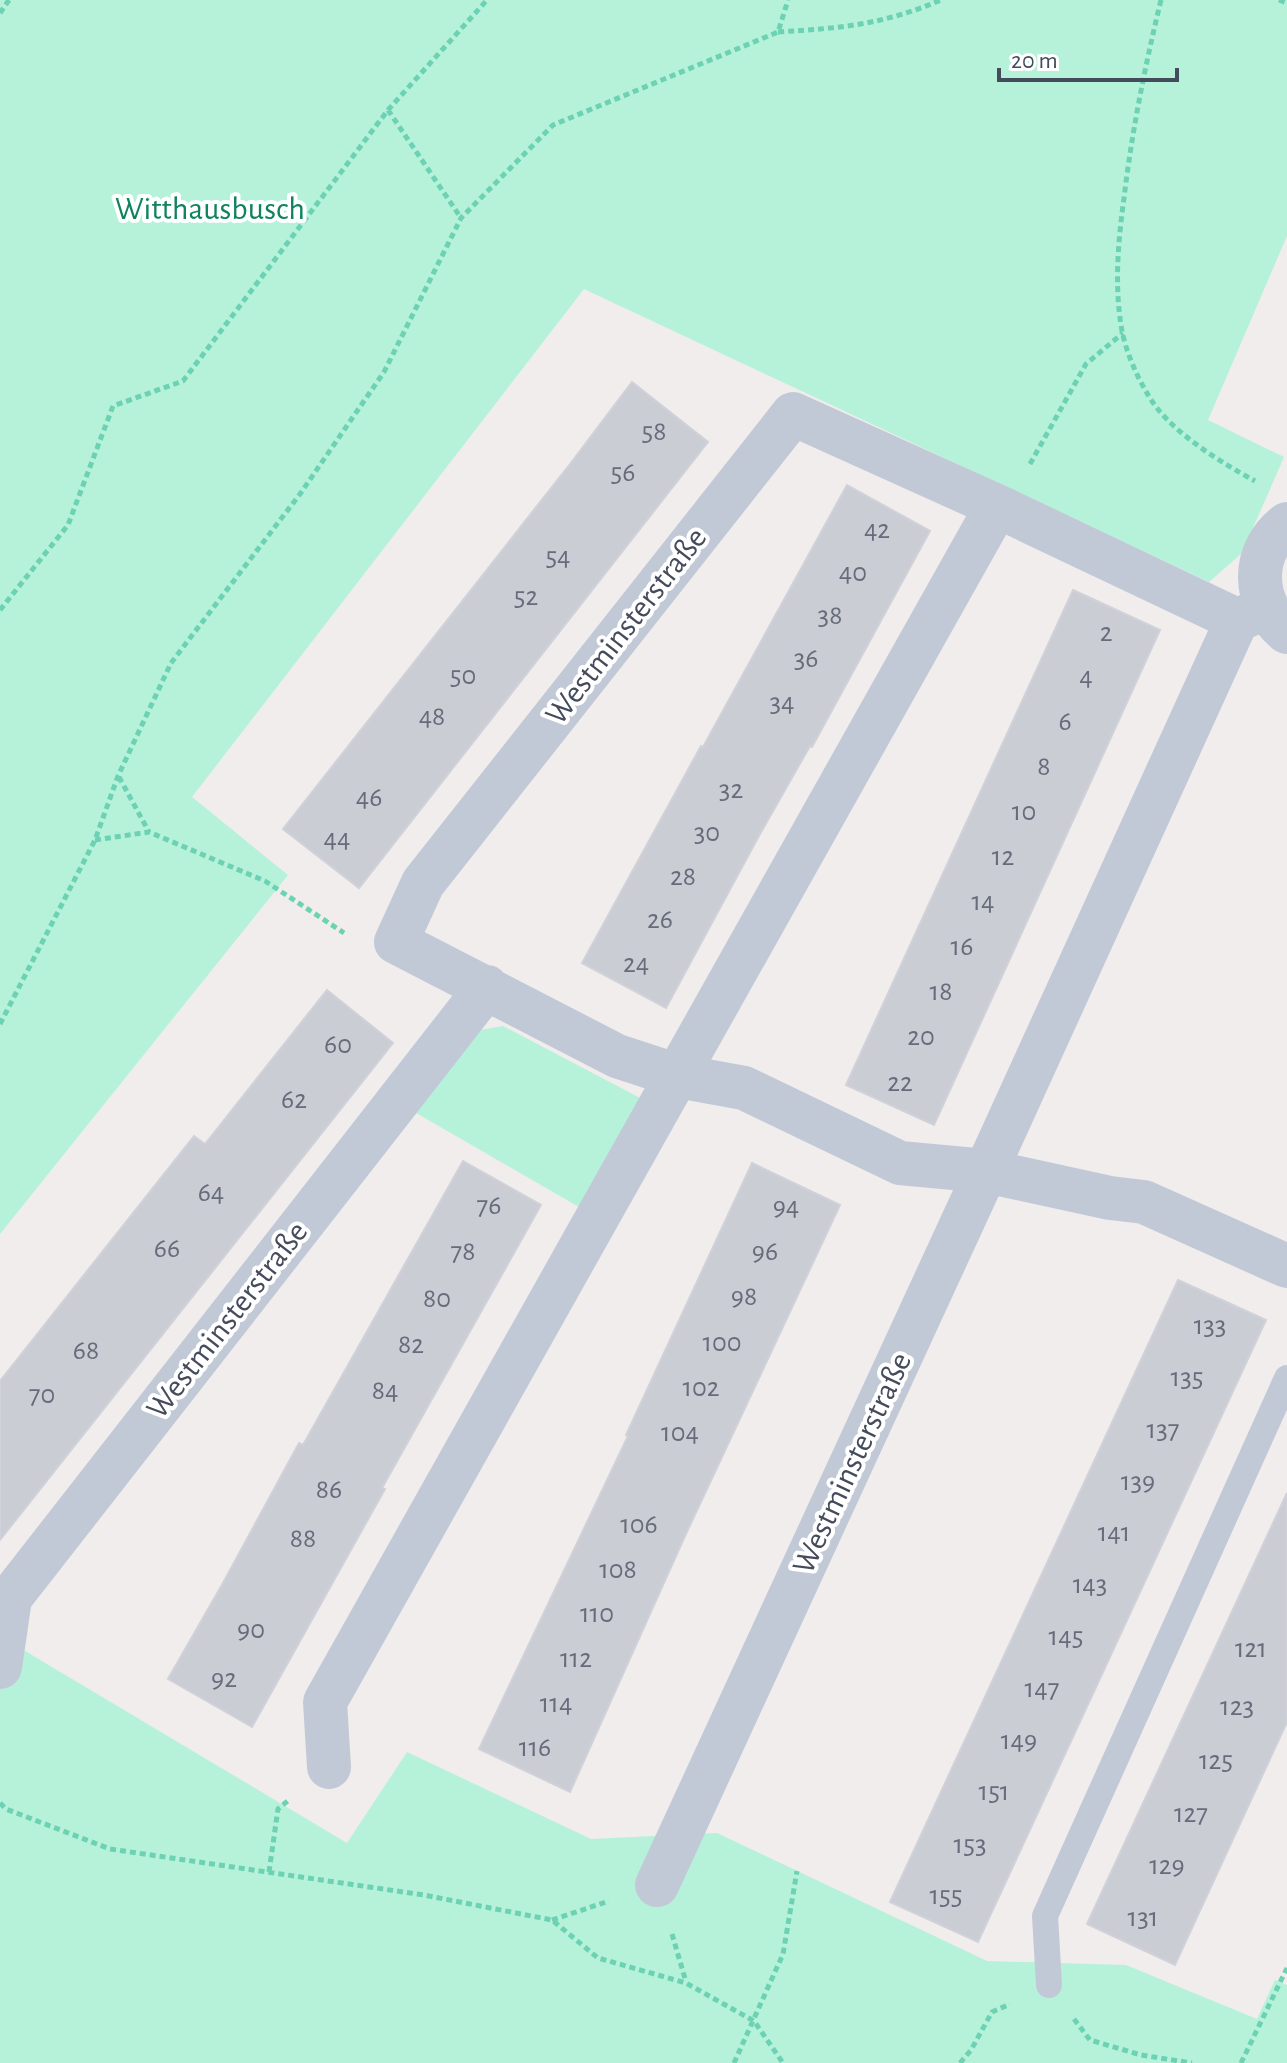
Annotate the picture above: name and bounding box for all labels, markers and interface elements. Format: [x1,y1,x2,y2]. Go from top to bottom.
scale bar [999,32,1177,82]
text: 20 m [1011,49,1058,73]
park label: Witthausbusch [115,193,305,225]
house number: 58 [642,418,666,446]
house number: 56 [611,459,635,487]
house number: 42 [864,516,890,544]
street label: Westminsterstraße [540,522,712,730]
house number: 54 [545,543,571,571]
house number: 40 [839,559,867,587]
house number: 52 [514,583,538,611]
house number: 38 [818,602,842,630]
house number: 2 [1100,619,1112,647]
house number: 36 [794,645,818,673]
house number: 50 [450,662,476,690]
house number: 4 [1079,663,1093,691]
house number: 34 [769,689,795,717]
house number: 48 [419,703,445,731]
house number: 6 [1058,708,1072,736]
house number: 8 [1037,753,1051,781]
house number: 32 [719,776,743,804]
house number: 46 [356,784,382,812]
house number: 10 [1012,798,1036,826]
house number: 30 [694,819,720,847]
house number: 44 [324,825,350,853]
house number: 12 [992,843,1014,871]
house number: 28 [670,863,696,891]
house number: 14 [971,888,995,916]
house number: 26 [647,906,673,934]
house number: 16 [951,933,973,961]
house number: 24 [623,950,649,978]
house number: 18 [930,978,952,1006]
house number: 20 [907,1023,935,1051]
house number: 60 [324,1031,352,1059]
house number: 22 [887,1069,913,1097]
house number: 62 [281,1086,307,1114]
house number: 64 [198,1179,224,1207]
house number: 76 [477,1192,501,1220]
house number: 94 [773,1193,799,1221]
street label: Westminsterstraße [141,1216,313,1424]
house number: 66 [154,1235,180,1263]
house number: 78 [451,1238,475,1266]
house number: 96 [752,1238,778,1266]
house number: 98 [731,1283,757,1311]
house number: 80 [423,1285,451,1313]
house number: 133 [1194,1312,1226,1340]
house number: 100 [702,1329,742,1357]
house number: 82 [398,1331,424,1359]
house number: 68 [73,1337,99,1365]
street label: Westminsterstraße [787,1348,917,1578]
house number: 135 [1171,1364,1203,1392]
house number: 102 [682,1374,720,1402]
house number: 84 [372,1377,398,1405]
house number: 70 [29,1381,55,1409]
house number: 137 [1147,1416,1179,1444]
house number: 104 [661,1419,699,1447]
house number: 139 [1121,1468,1155,1496]
house number: 86 [316,1476,342,1504]
house number: 106 [620,1511,658,1539]
house number: 141 [1098,1519,1130,1547]
house number: 88 [290,1525,316,1553]
house number: 108 [599,1556,637,1584]
house number: 143 [1073,1571,1107,1599]
house number: 110 [580,1600,614,1628]
house number: 90 [237,1616,265,1644]
house number: 145 [1049,1623,1083,1651]
house number: 121 [1235,1635,1267,1663]
house number: 112 [560,1645,592,1673]
house number: 92 [211,1665,237,1693]
house number: 147 [1025,1675,1059,1703]
house number: 114 [540,1690,572,1718]
house number: 123 [1220,1693,1254,1721]
house number: 149 [1001,1727,1037,1755]
house number: 116 [519,1734,551,1762]
house number: 125 [1199,1747,1233,1775]
house number: 151 [979,1778,1009,1806]
house number: 127 [1174,1800,1208,1828]
house number: 153 [954,1831,986,1859]
house number: 129 [1149,1852,1185,1880]
house number: 155 [929,1882,963,1910]
house number: 131 [1128,1904,1158,1932]

